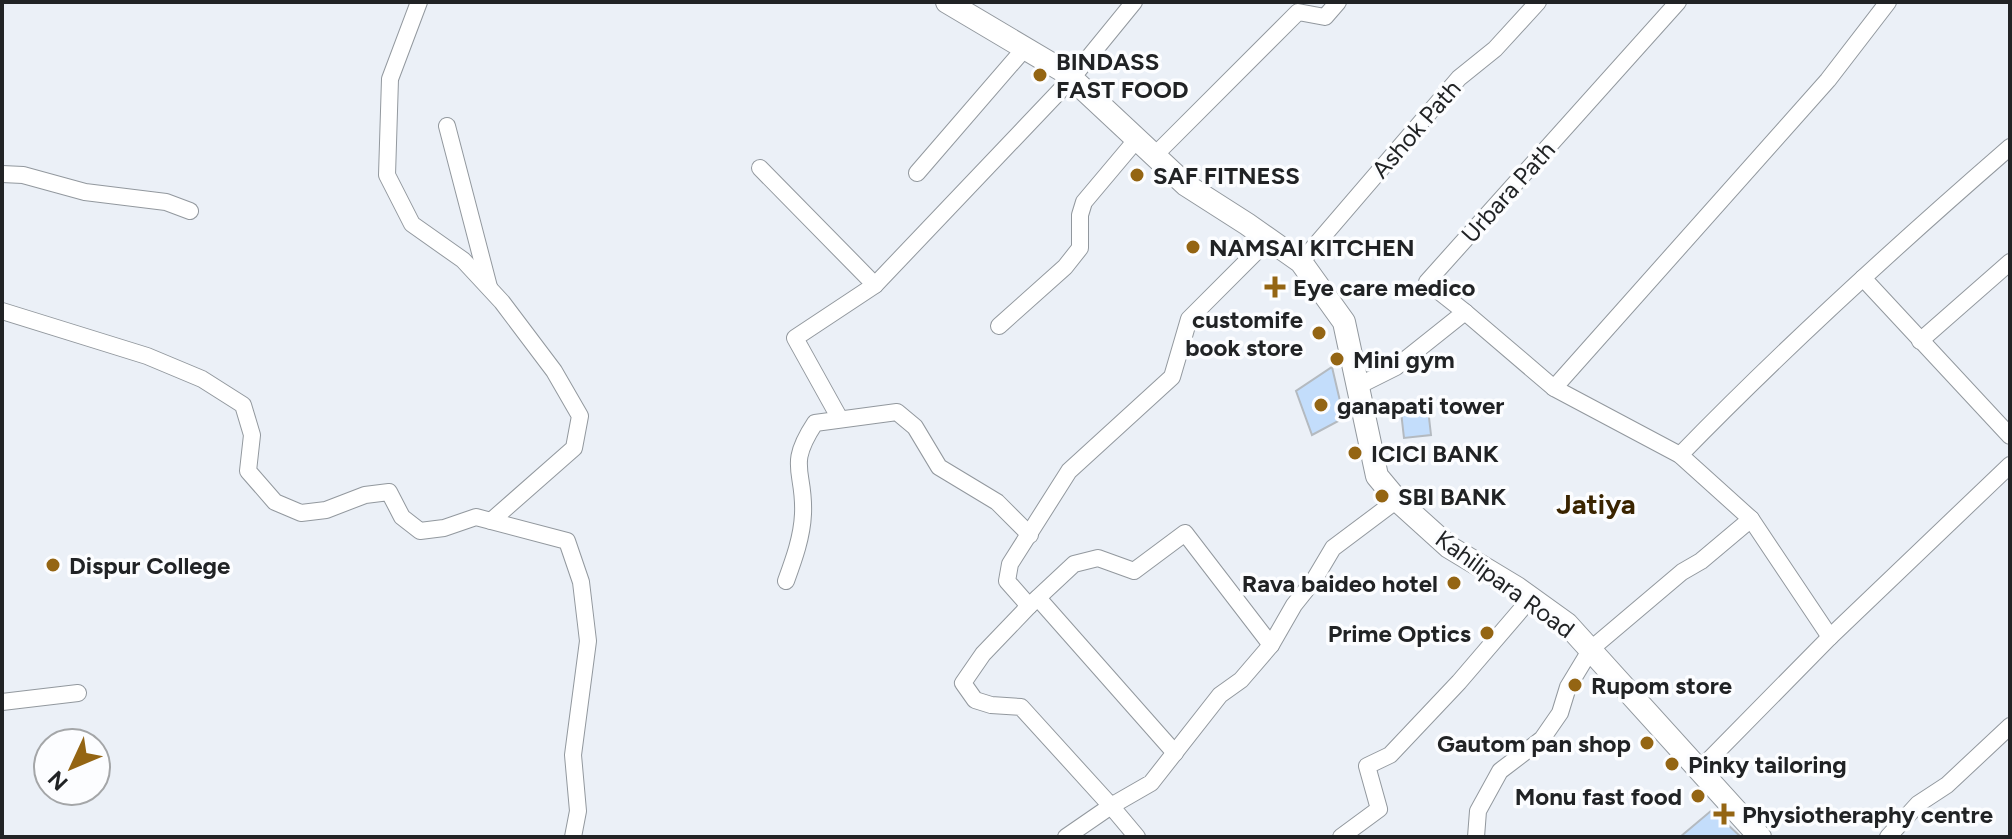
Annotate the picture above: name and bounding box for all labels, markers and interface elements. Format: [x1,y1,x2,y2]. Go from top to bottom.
place label: BINDASS FAST FOOD [1056,47,1189,104]
marker: BINDASS FAST FOOD [1031,66,1049,84]
street label: Ashok Path [1365,74,1467,184]
street label: Urbara Path [1455,135,1561,249]
place label: SAF FITNESS [1153,161,1300,190]
marker: SAF FITNESS [1128,166,1146,184]
place label: NAMSAI KITCHEN [1209,233,1415,262]
marker: NAMSAI KITCHEN [1184,238,1202,256]
place label: Eye care medico [1293,273,1475,302]
marker: Eye care medico [1264,276,1286,298]
place label: customife book store [1185,305,1303,362]
marker: customife book store [1310,324,1328,342]
place label: Mini gym [1353,345,1455,374]
marker: Mini gym [1328,350,1346,368]
place label: ganapati tower [1337,391,1504,420]
marker: ganapati tower [1312,396,1330,414]
place label: ICICI BANK [1371,439,1499,468]
marker: ICICI BANK [1346,444,1364,462]
place label: SBI BANK [1398,482,1506,511]
marker: SBI BANK [1373,487,1391,505]
district label: Jatiya [1556,487,1636,521]
street label: Kahilipara Road [1430,524,1580,644]
place label: Dispur College [69,551,230,580]
marker: Dispur College [44,556,62,574]
place label: Rava baideo hotel [1242,569,1438,598]
marker: Rava baideo hotel [1445,574,1463,592]
place label: Prime Optics [1328,619,1471,648]
marker: Prime Optics [1478,624,1496,642]
place label: Rupom store [1591,671,1732,700]
marker: Rupom store [1566,676,1584,694]
north arrow [32,727,112,807]
place label: Gautom pan shop [1437,729,1631,758]
marker: Gautom pan shop [1638,734,1656,752]
place label: Pinky tailoring [1688,750,1847,779]
marker: Pinky tailoring [1663,755,1681,773]
text: N [42,765,74,796]
place label: Monu fast food [1515,782,1682,811]
marker: Monu fast food [1689,787,1707,805]
place label: Physiotheraphy centre [1742,800,1993,829]
marker: Physiotheraphy centre [1713,803,1735,825]

